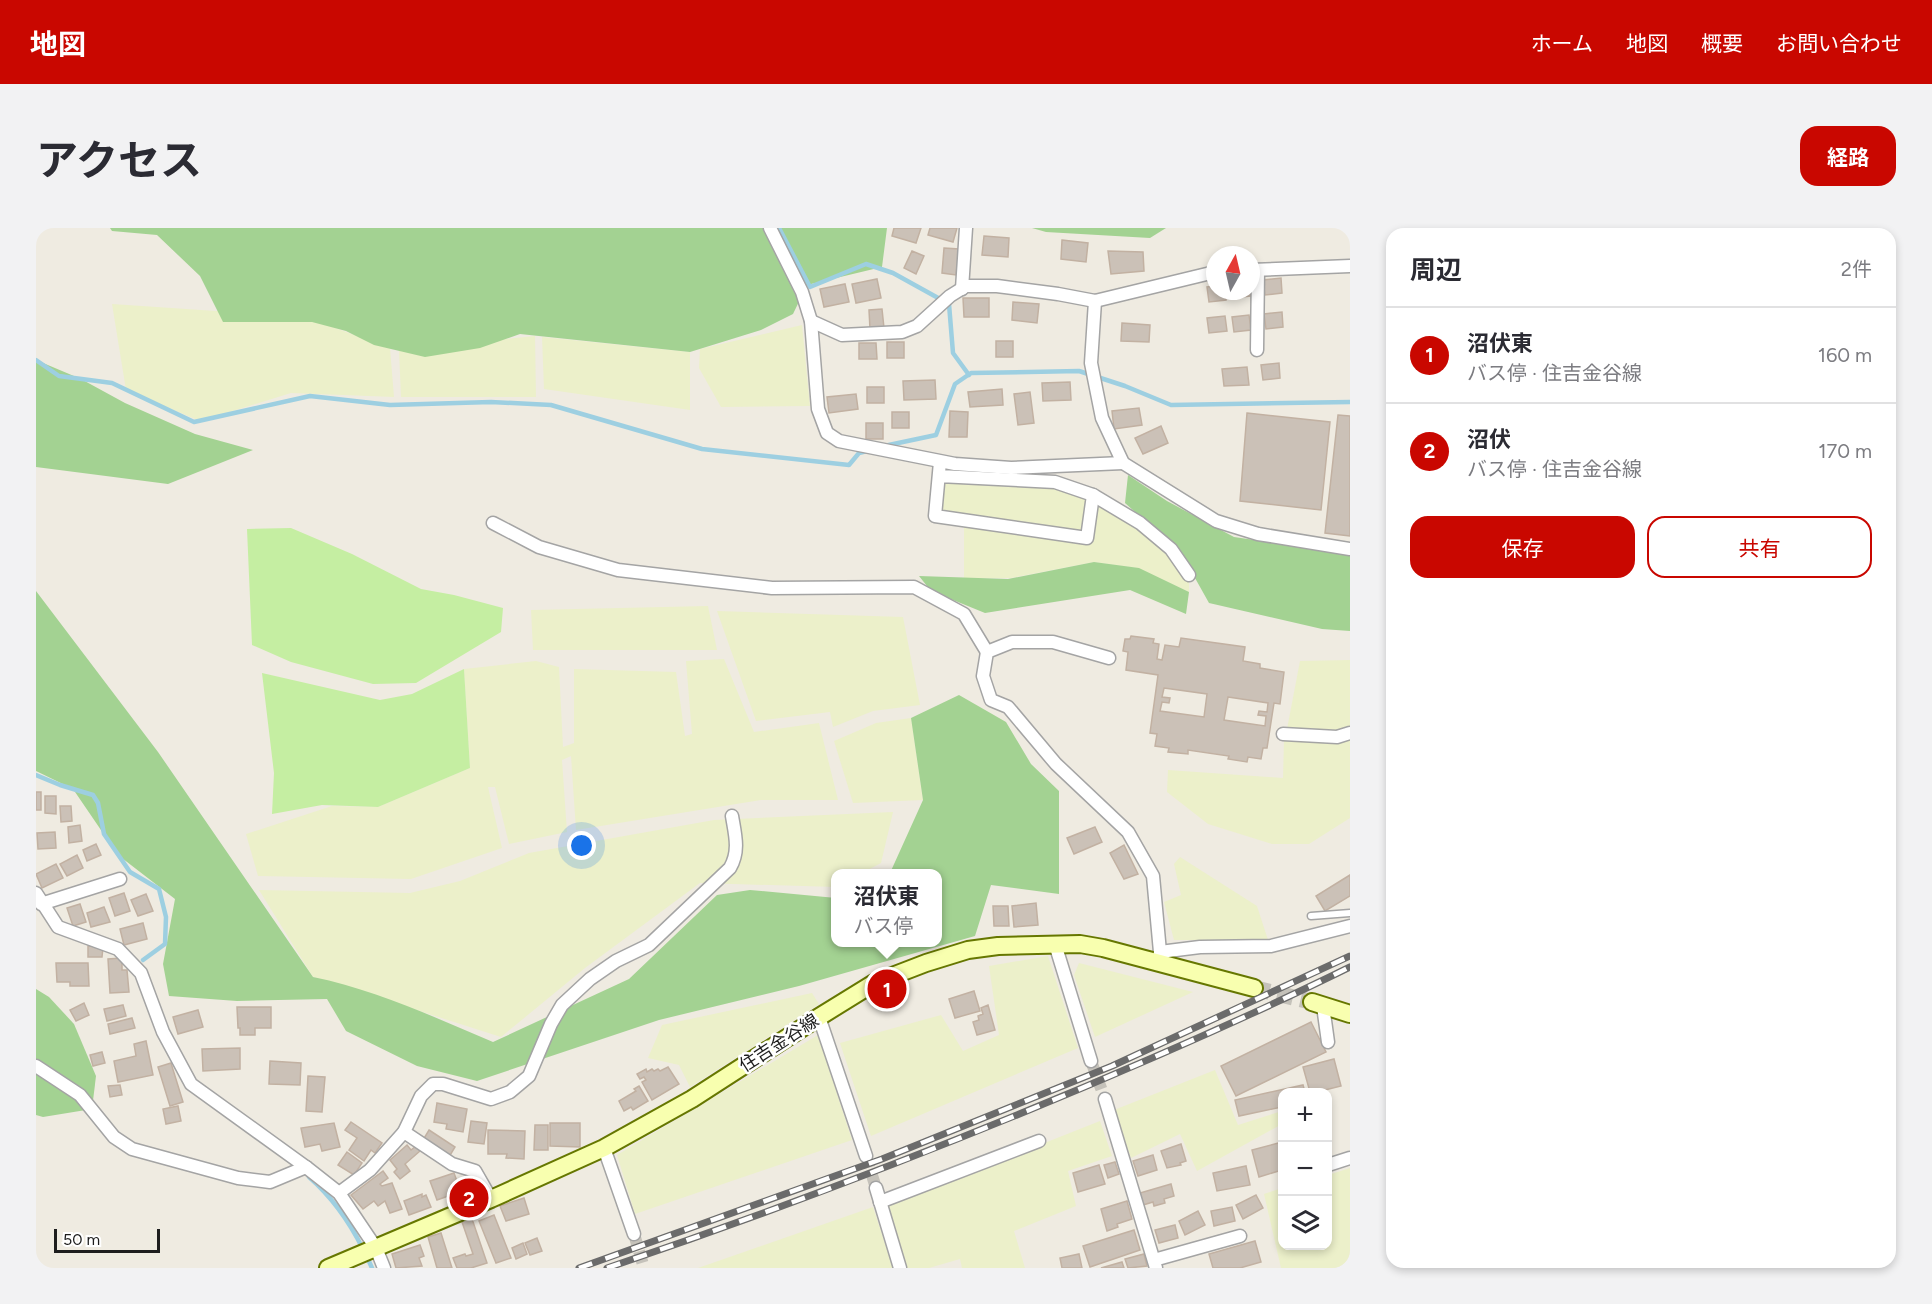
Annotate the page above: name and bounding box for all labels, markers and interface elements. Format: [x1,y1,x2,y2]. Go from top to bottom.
text: 地図 [30,27,86,61]
text: ホーム [1531,31,1593,56]
text: 地図 [1626,31,1668,56]
text: 概要 [1701,31,1743,56]
text: お問い合わせ [1776,31,1902,56]
button: 経路 [1800,126,1896,186]
text: アクセス [36,135,202,186]
north arrow [1206,246,1260,300]
text: 周辺 [1410,254,1462,286]
text: 2件 [1841,257,1872,281]
text: 沼伏東 [1467,330,1533,357]
text: 1 [1425,343,1434,367]
text: 160 m [1818,343,1872,367]
text: バス停 · 住吉金谷線 [1467,361,1642,385]
text: 沼伏 [1467,426,1511,453]
text: 2 [1424,439,1435,463]
text: 170 m [1818,439,1872,463]
text: バス停 · 住吉金谷線 [1467,457,1642,481]
button: 保存 [1410,516,1635,578]
button: 共有 [1647,516,1872,578]
your location [567,831,596,860]
popup [831,869,942,947]
text: 沼伏東 [853,883,920,910]
text: バス停 [853,914,913,938]
pin: 1 [868,966,906,1011]
street label: 住吉金谷線 [735,1009,823,1077]
map controls [1278,1088,1332,1250]
button: + [1278,1088,1332,1142]
button: − [1278,1142,1332,1196]
pin: 2 [450,1176,488,1220]
button: layers [1278,1196,1332,1250]
scale bar [54,1226,160,1254]
text: 50 m [63,1230,100,1249]

